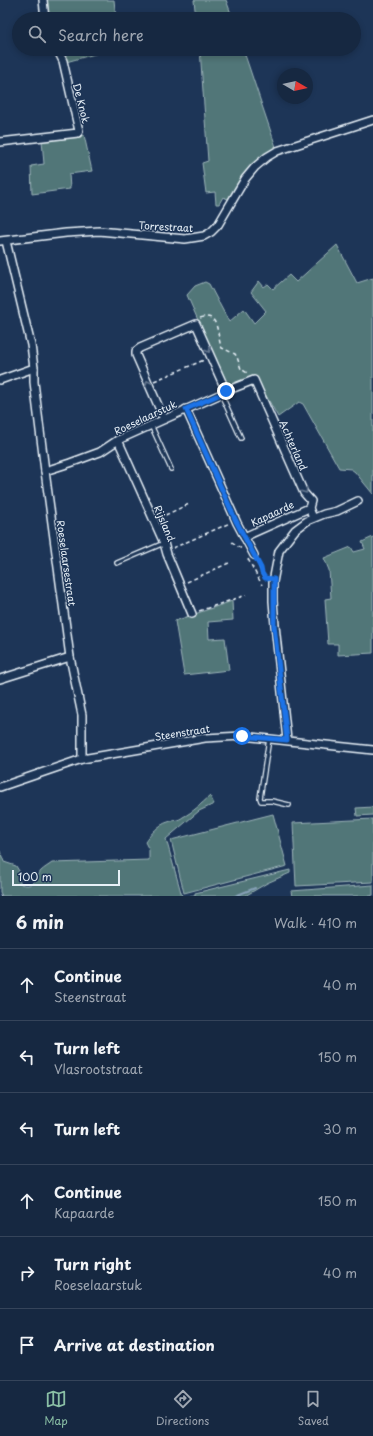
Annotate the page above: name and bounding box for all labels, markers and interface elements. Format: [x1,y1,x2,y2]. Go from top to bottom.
search box [12,12,361,56]
icon: search [26,23,48,45]
text: Search here [58,23,144,46]
north arrow [277,68,313,104]
street label: De Knok [70,81,94,125]
street label: Torrestraat [138,217,194,235]
one-way arrow [203,346,211,354]
one-way arrow [145,380,153,387]
route end [217,382,235,400]
street label: Roeselaarstuk [111,396,179,438]
street label: Achterland [276,417,312,473]
one-way arrow [300,487,307,494]
street label: Kapaarde [248,496,296,530]
street label: Rijsland [151,503,179,543]
street label: Roeselaarsestraat [54,519,80,607]
street label: Steenstraat [153,720,211,744]
route start [233,727,251,745]
scale bar [12,868,120,887]
text: 100 m [18,868,52,885]
text: 6 min [16,909,64,935]
text: Walk · 410 m [274,913,357,932]
text: Continue [54,964,122,987]
icon: ahead [16,974,38,996]
text: 40 m [323,975,357,994]
text: Steenstraat [54,987,126,1006]
text: Turn left [54,1036,120,1059]
icon: left [16,1046,38,1068]
text: 150 m [318,1047,357,1066]
text: Vlasrootstraat [54,1059,143,1078]
text: Turn left [54,1117,120,1140]
icon: left [16,1118,38,1140]
text: 30 m [323,1119,357,1138]
text: Continue [54,1180,122,1203]
icon: ahead [16,1190,38,1212]
text: 150 m [318,1191,357,1210]
text: Kapaarde [54,1203,114,1222]
text: Turn right [54,1252,131,1275]
icon: right [16,1262,38,1284]
text: 40 m [323,1263,357,1282]
text: Roeselaarstuk [54,1275,142,1294]
text: Arrive at destination [54,1333,215,1356]
icon: arrive [16,1334,38,1356]
tab: Map [44,1388,68,1429]
tab: Directions [156,1388,209,1429]
tab: Saved [298,1388,329,1429]

